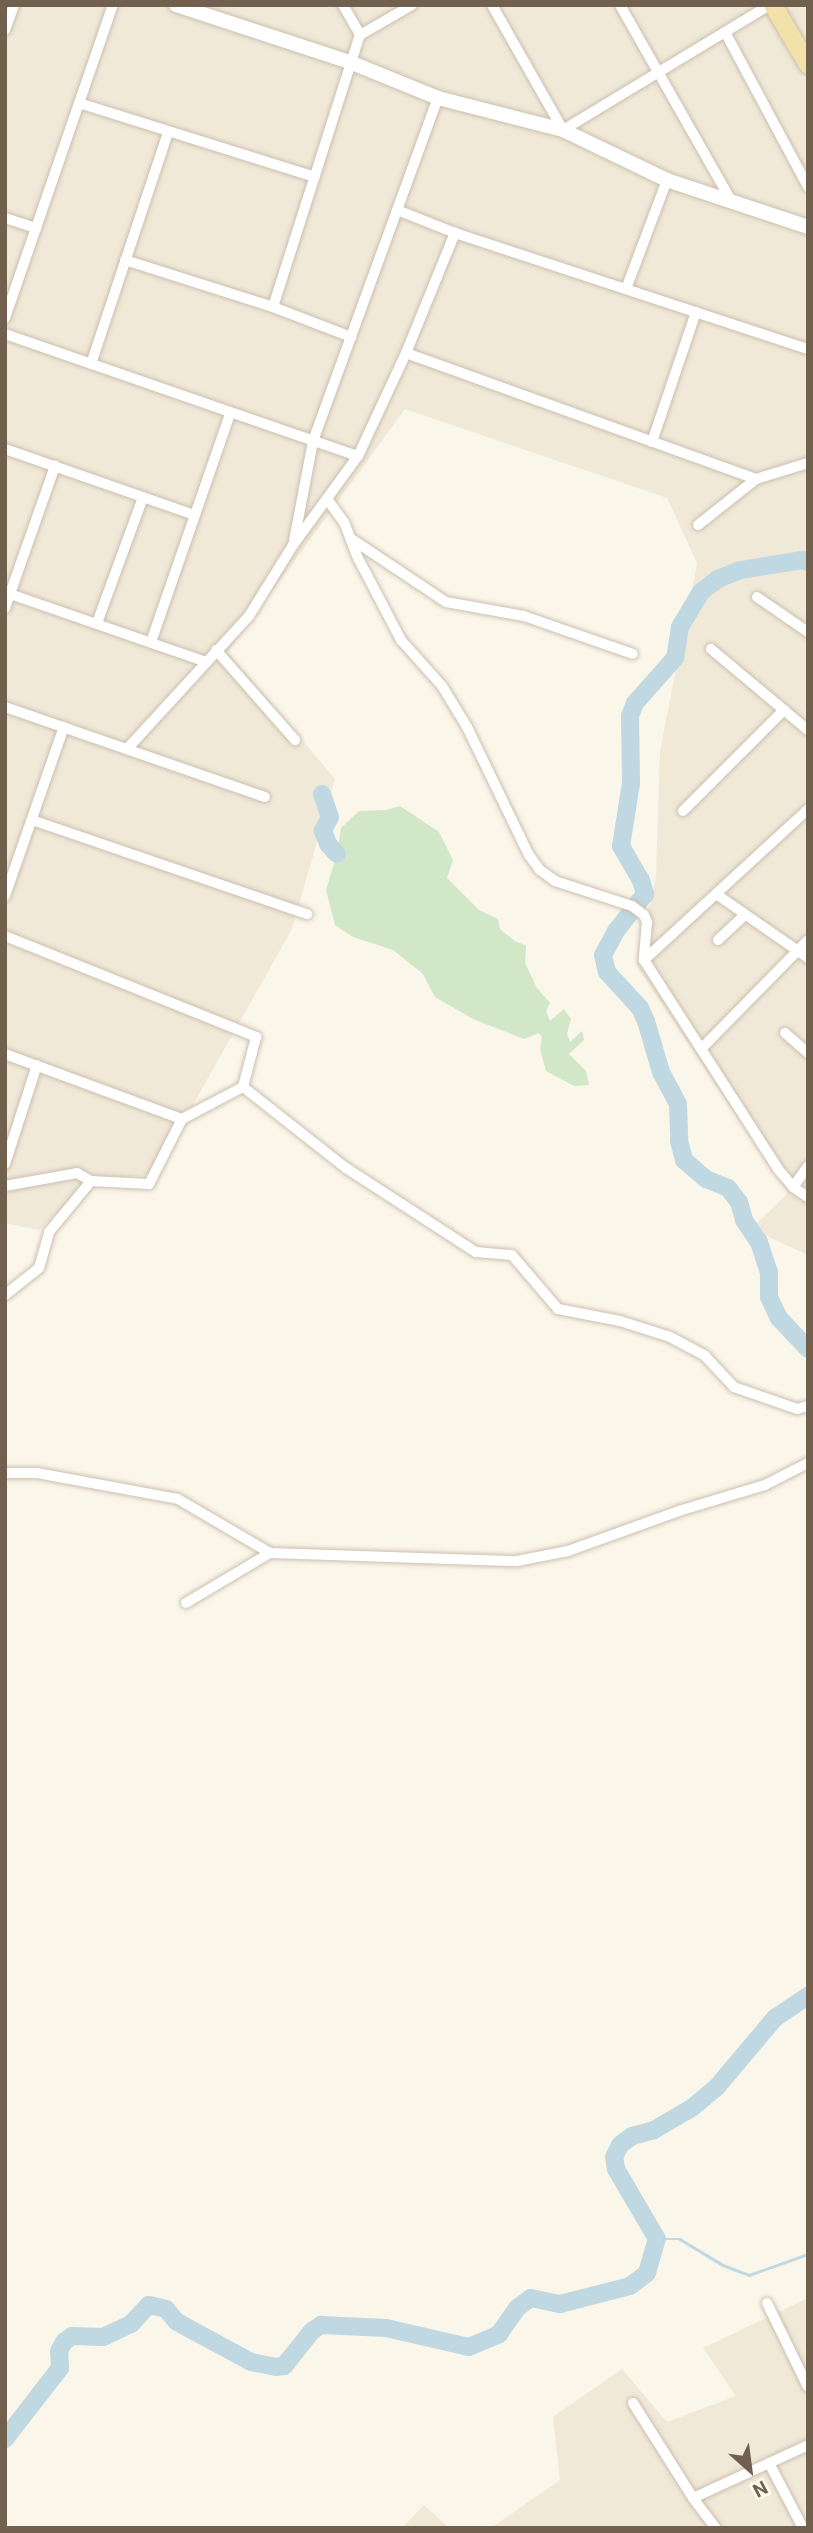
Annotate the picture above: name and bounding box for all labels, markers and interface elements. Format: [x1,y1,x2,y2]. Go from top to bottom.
north arrow [715,2435,785,2505]
text: N [749,2476,771,2502]

